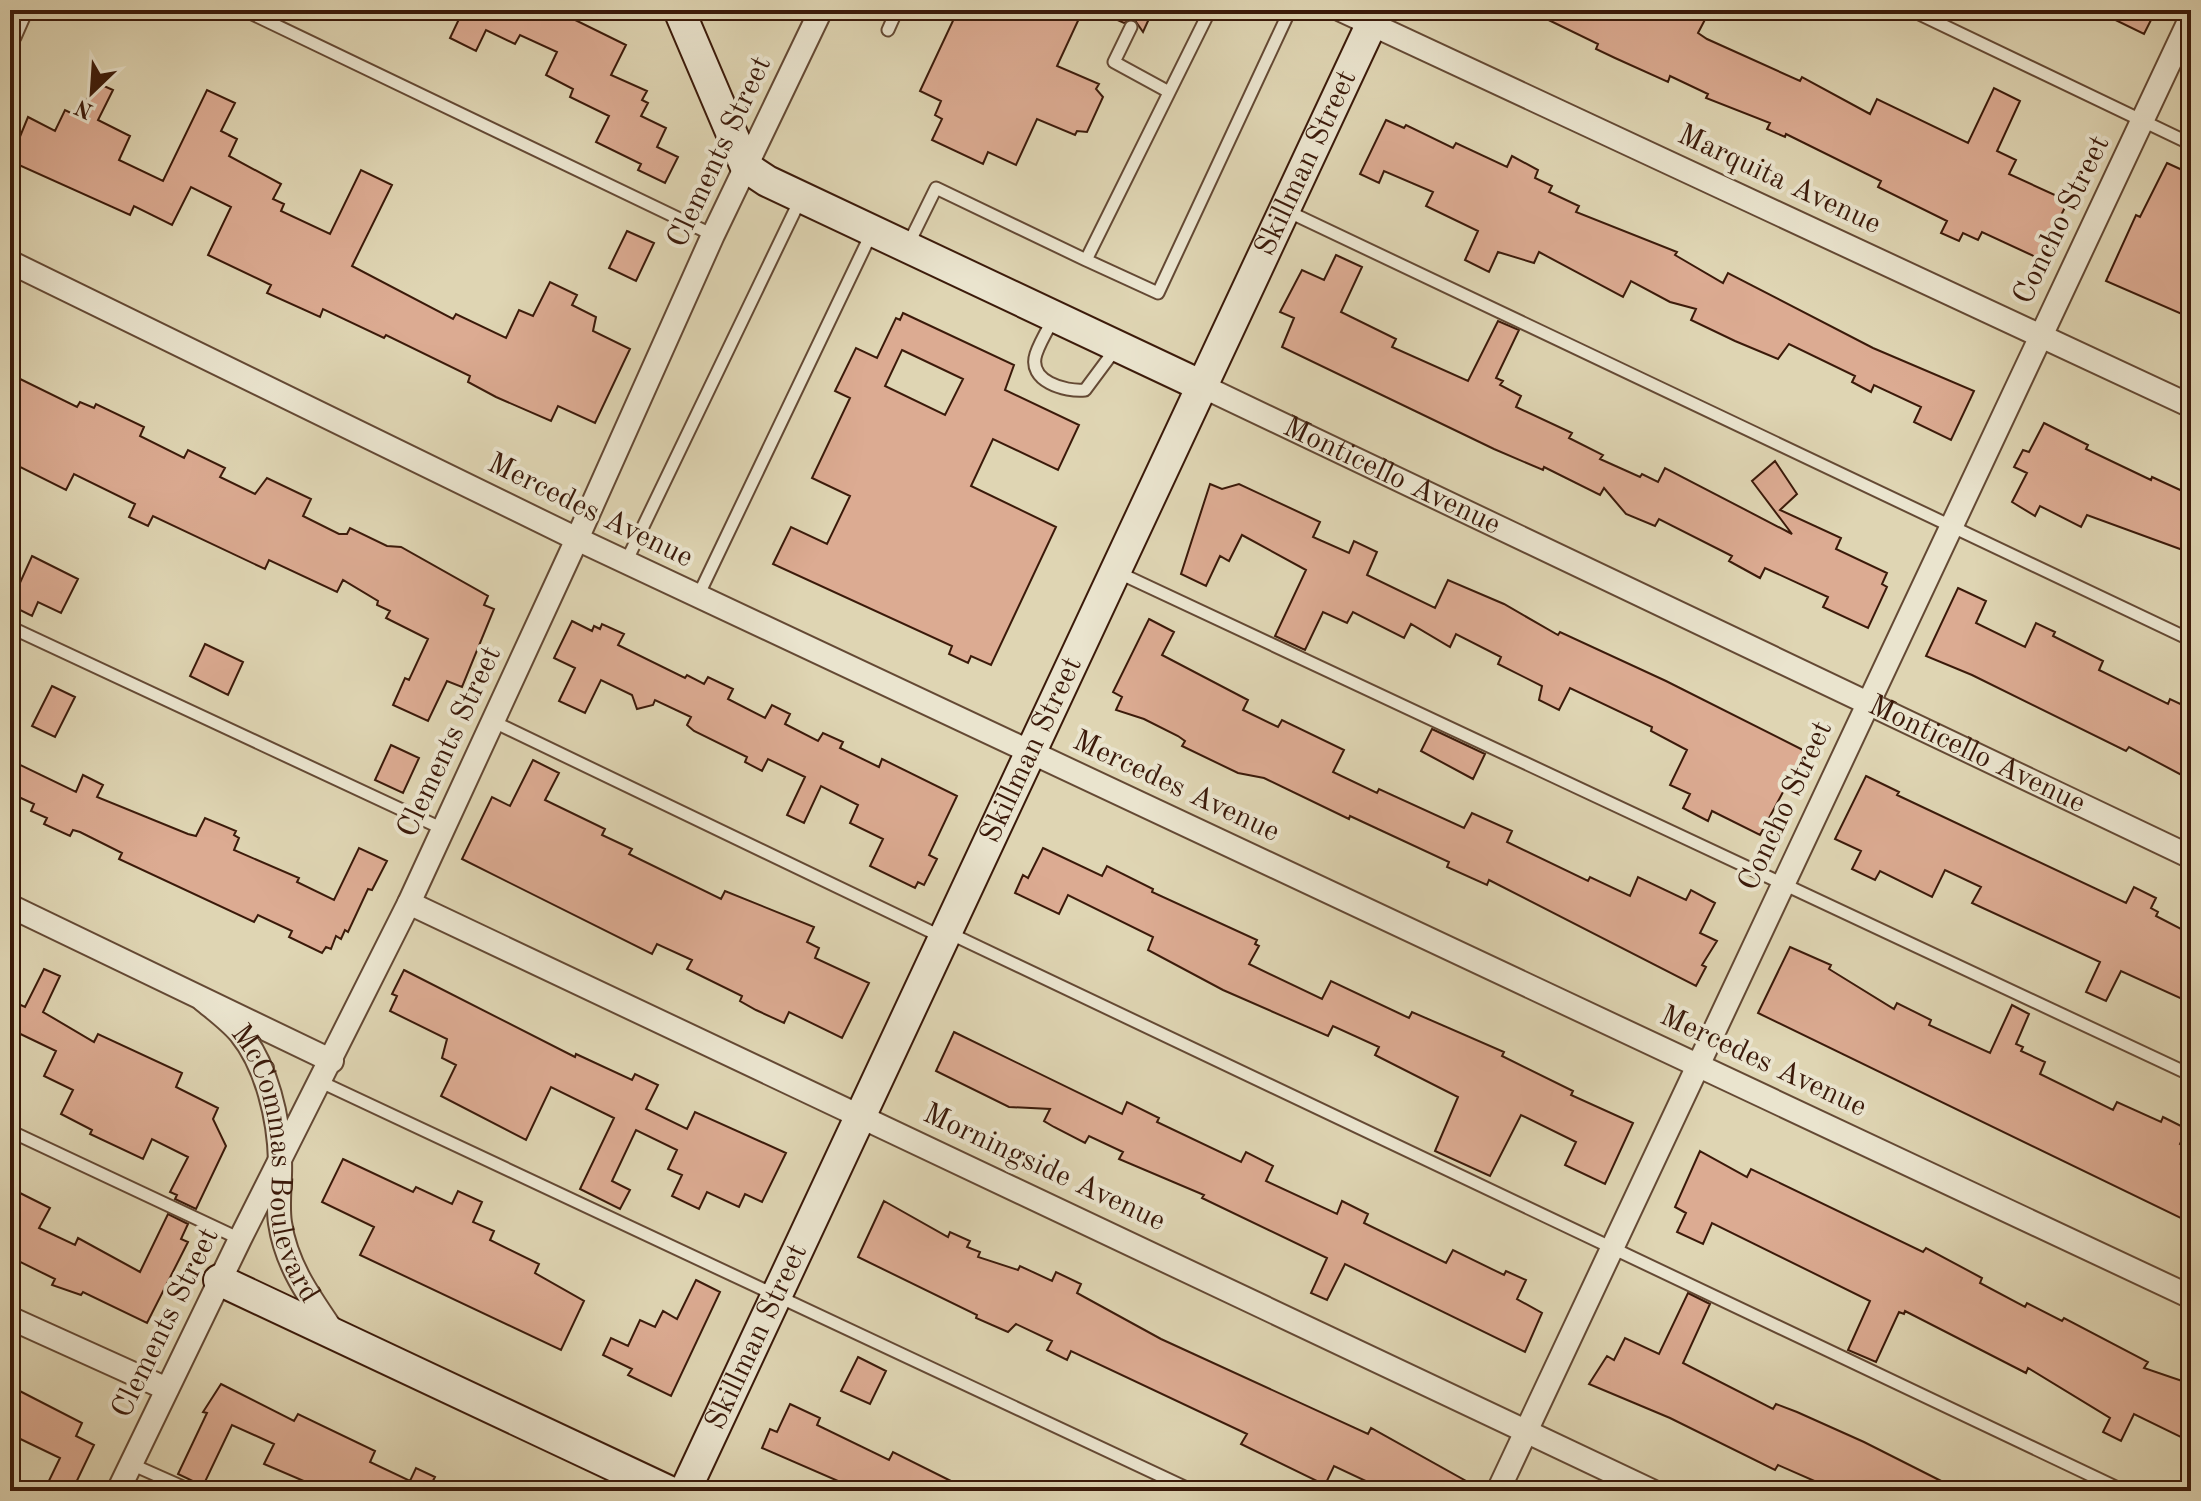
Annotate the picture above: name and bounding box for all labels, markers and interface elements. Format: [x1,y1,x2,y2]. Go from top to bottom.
north arrow [52,52,132,132]
street label: Clements Street [663,52,777,252]
street label: Skillman Street [1250,66,1363,261]
text: N [72,95,97,122]
street label: Marquita Avenue [1673,120,1885,240]
street label: Concho Street [2008,131,2116,309]
street label: Monticello Avenue [1278,412,1505,541]
street label: Mercedes Avenue [483,448,697,574]
street label: Clements Street [393,642,507,842]
street label: Skillman Street [975,653,1088,848]
street label: Monticello Avenue [1863,691,2090,819]
street label: Concho Street [1734,717,1838,895]
street label: Mercedes Avenue [1068,726,1284,848]
street label: Mercedes Avenue [1655,1001,1871,1123]
street label: McCommas Boulevard [225,1019,325,1308]
street label: Morningside Avenue [918,1099,1170,1237]
street label: Clements Street [107,1223,225,1423]
street label: Skillman Street [701,1239,813,1435]

